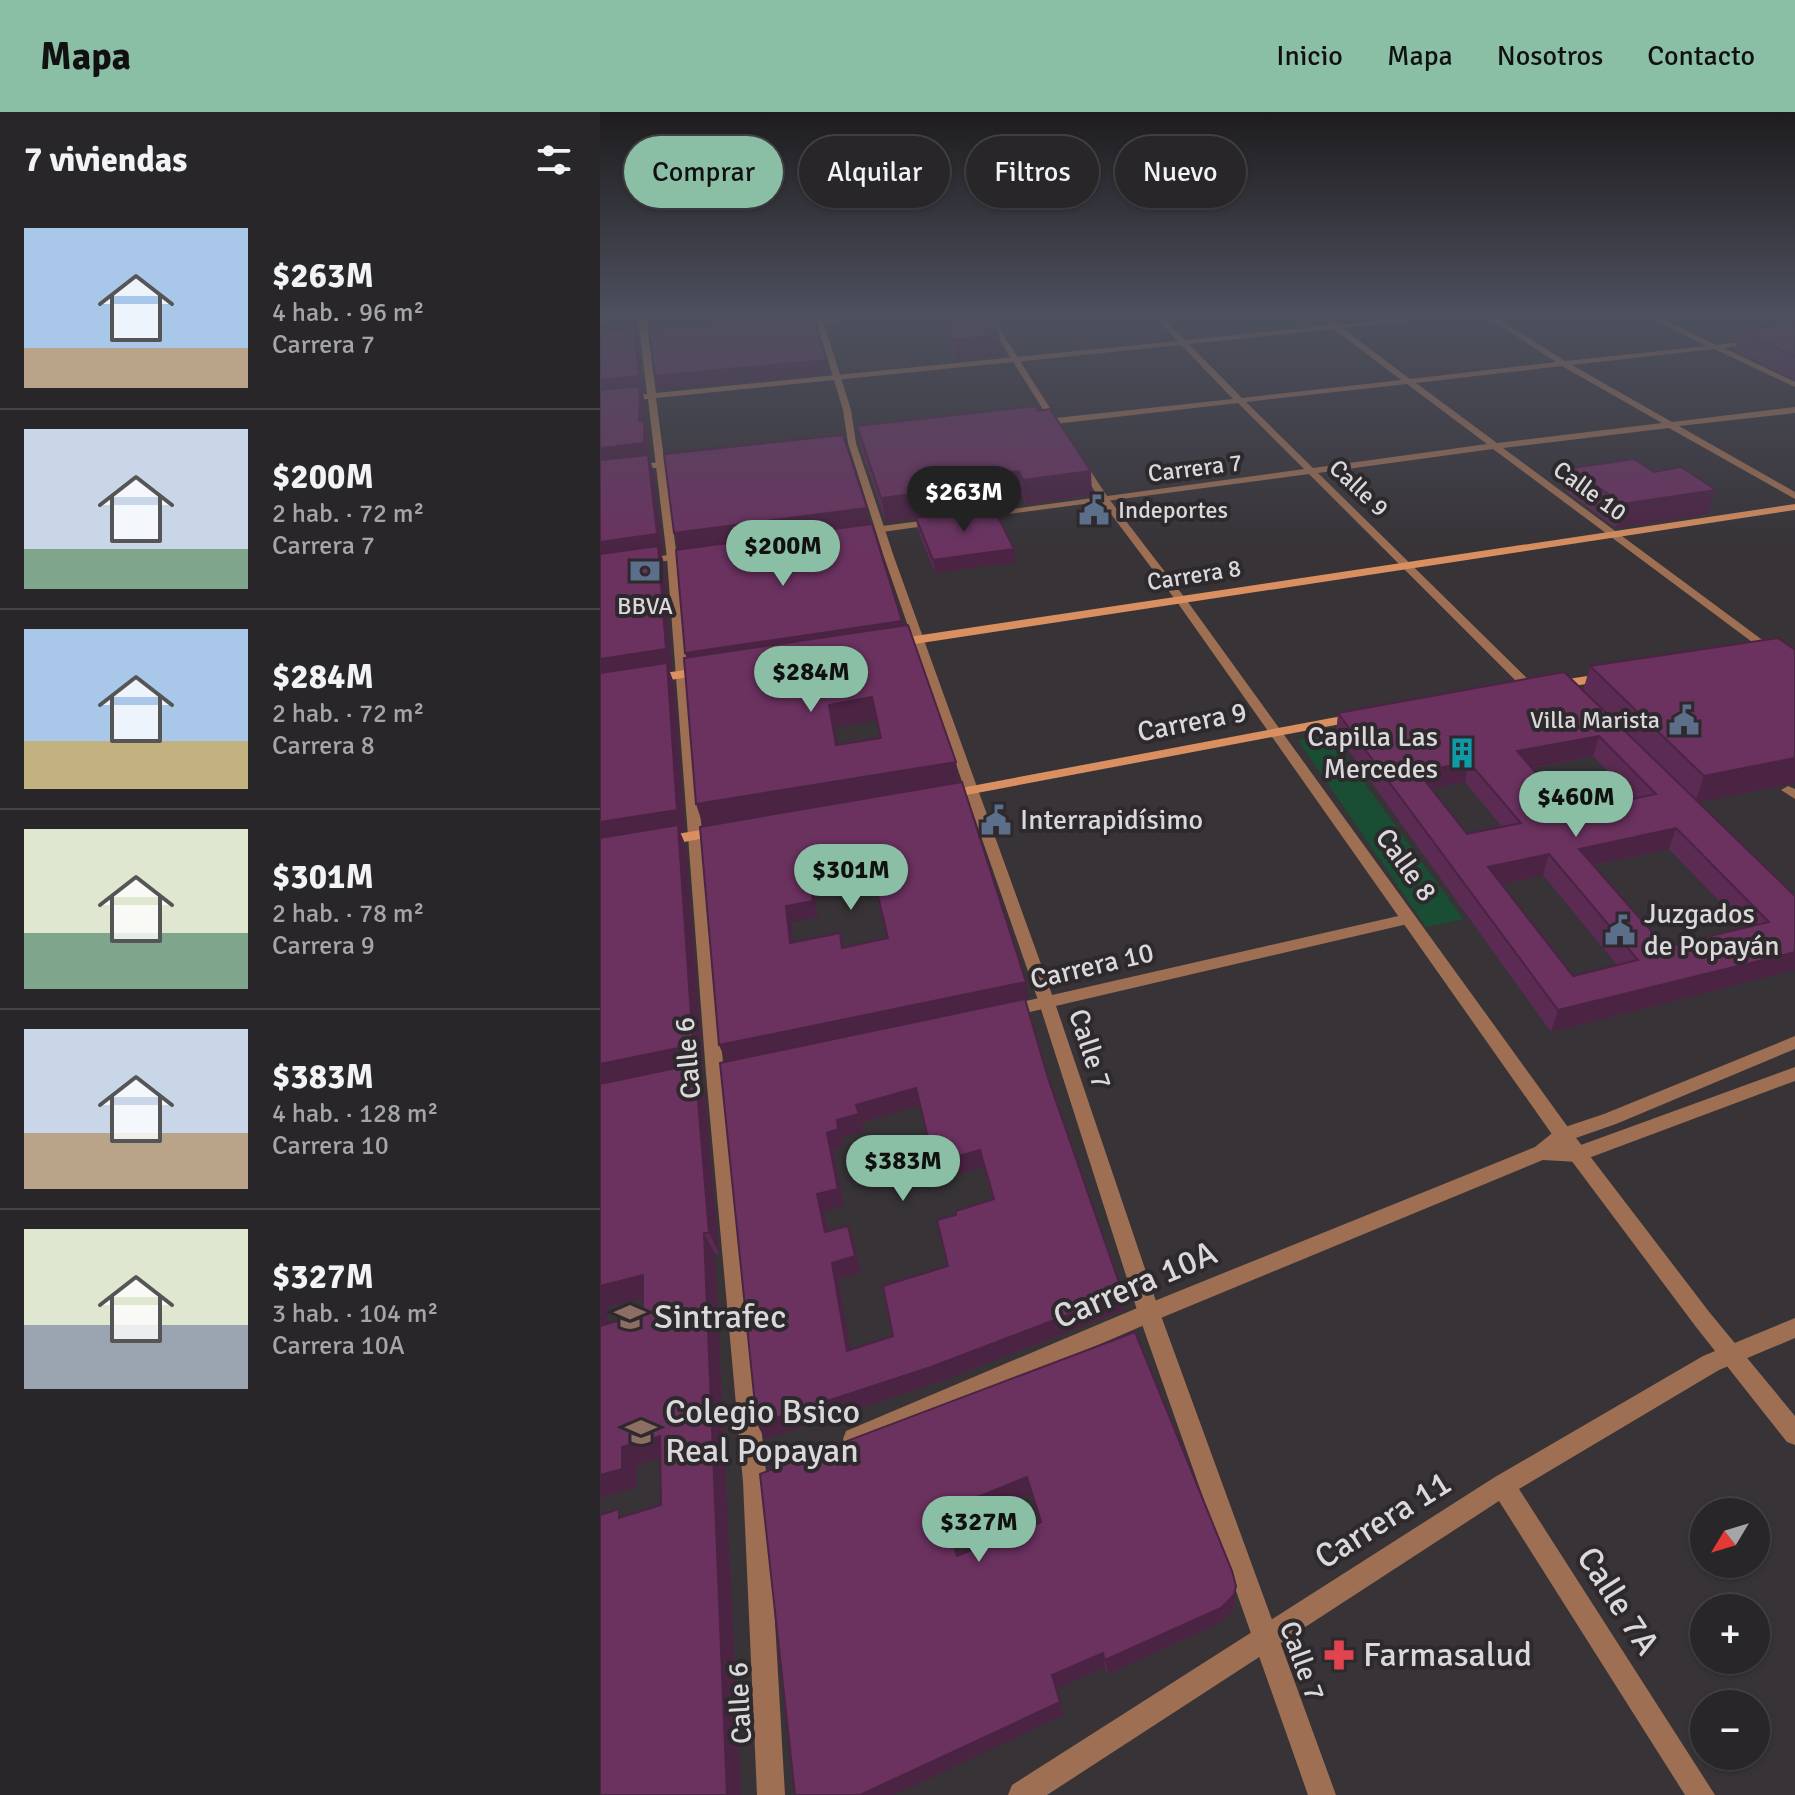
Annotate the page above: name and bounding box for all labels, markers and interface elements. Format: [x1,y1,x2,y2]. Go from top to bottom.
text: Mapa [40,33,131,80]
text: Inicio [1276,39,1343,73]
text: Mapa [1387,39,1453,73]
text: Nosotros [1497,39,1603,73]
text: Contacto [1647,39,1755,73]
chip: Comprar [624,136,783,208]
chip: Alquilar [799,136,950,208]
chip: Filtros [966,136,1099,208]
chip: Nuevo [1115,136,1246,208]
icon: filters [532,138,576,182]
text: 7 viviendas [24,139,187,181]
text: $263M [272,255,374,297]
icon: home [88,260,184,356]
text: 4 hab. · 96 m² [272,297,424,329]
text: Carrera 7 [272,329,375,361]
street label: Carrera 7 [1146,447,1244,489]
street label: Calle 9 [1323,453,1395,523]
street label: Calle 10 [1547,454,1633,528]
text: $200M [272,456,374,498]
icon: home [88,461,184,557]
pin: $263M [908,466,1020,534]
text: $263M [925,476,1003,508]
public building icon: Indeportes [1077,493,1111,527]
place label: Indeportes [1118,495,1228,525]
text: 2 hab. · 72 m² [272,498,424,530]
pin: $200M [727,520,839,588]
text: Carrera 7 [272,530,375,562]
text: $200M [744,530,822,562]
street label: Carrera 8 [1145,553,1243,597]
bank icon: BBVA [628,554,662,588]
place label: BBVA [617,591,673,621]
pin: $284M [755,646,867,714]
text: $284M [272,656,374,698]
text: $284M [772,656,850,688]
icon: home [88,661,184,757]
street label: Carrera 9 [1134,695,1250,749]
text: 2 hab. · 72 m² [272,698,424,730]
public building icon: Villa Marista [1667,703,1701,737]
place label: Villa Marista [1530,705,1660,735]
place label: Capilla Las Mercedes [1307,720,1438,786]
text: Carrera 8 [272,730,375,762]
building icon: Capilla Las Mercedes [1445,736,1479,770]
pin: $460M [1520,771,1632,839]
text: $460M [1537,781,1615,813]
public building icon: Interrapidísimo [979,803,1013,837]
place label: Interrapidísimo [1020,803,1203,837]
street label: Calle 8 [1368,822,1444,908]
pin: $301M [795,844,907,912]
text: $301M [812,854,890,886]
text: $301M [272,856,374,898]
icon: home [88,861,184,957]
place label: Juzgados de Popayán [1644,897,1780,963]
text: 2 hab. · 78 m² [272,898,424,930]
public building icon: Juzgados de Popayán [1603,913,1637,947]
text: Carrera 9 [272,930,375,962]
street label: Carrera 10 [1027,935,1157,997]
street label: Calle 7 [1061,1005,1119,1093]
street label: Calle 6 [667,1016,709,1100]
text: $383M [272,1056,374,1098]
icon: home [88,1061,184,1157]
text: 4 hab. · 128 m² [272,1098,439,1130]
text: Carrera 10 [272,1130,389,1162]
pin: $383M [847,1135,959,1203]
text: $383M [864,1145,942,1177]
street label: Carrera 10A [1047,1232,1223,1338]
text: $327M [272,1256,374,1298]
icon: home [88,1261,184,1357]
place label: Sintrafec [654,1296,786,1338]
text: 3 hab. · 104 m² [272,1298,439,1330]
school or university icon: Sintrafec [613,1300,647,1334]
text: Carrera 10A [272,1330,405,1362]
place label: Colegio Bsico Real Popayan [665,1391,860,1472]
school or university icon: Colegio Bsico Real Popayan [624,1415,658,1449]
street label: Carrera 11 [1307,1462,1459,1578]
pin: $327M [923,1496,1035,1564]
north arrow [1690,1498,1770,1578]
map controls [1690,1498,1770,1770]
text: $327M [940,1506,1018,1538]
street label: Calle 7A [1568,1539,1669,1663]
button: + [1690,1594,1770,1674]
street label: Calle 7 [1272,1617,1332,1705]
place label: Farmasalud [1363,1634,1532,1676]
pharmacy icon: Farmasalud [1322,1638,1356,1672]
street label: Calle 6 [721,1661,759,1745]
button: − [1690,1690,1770,1770]

